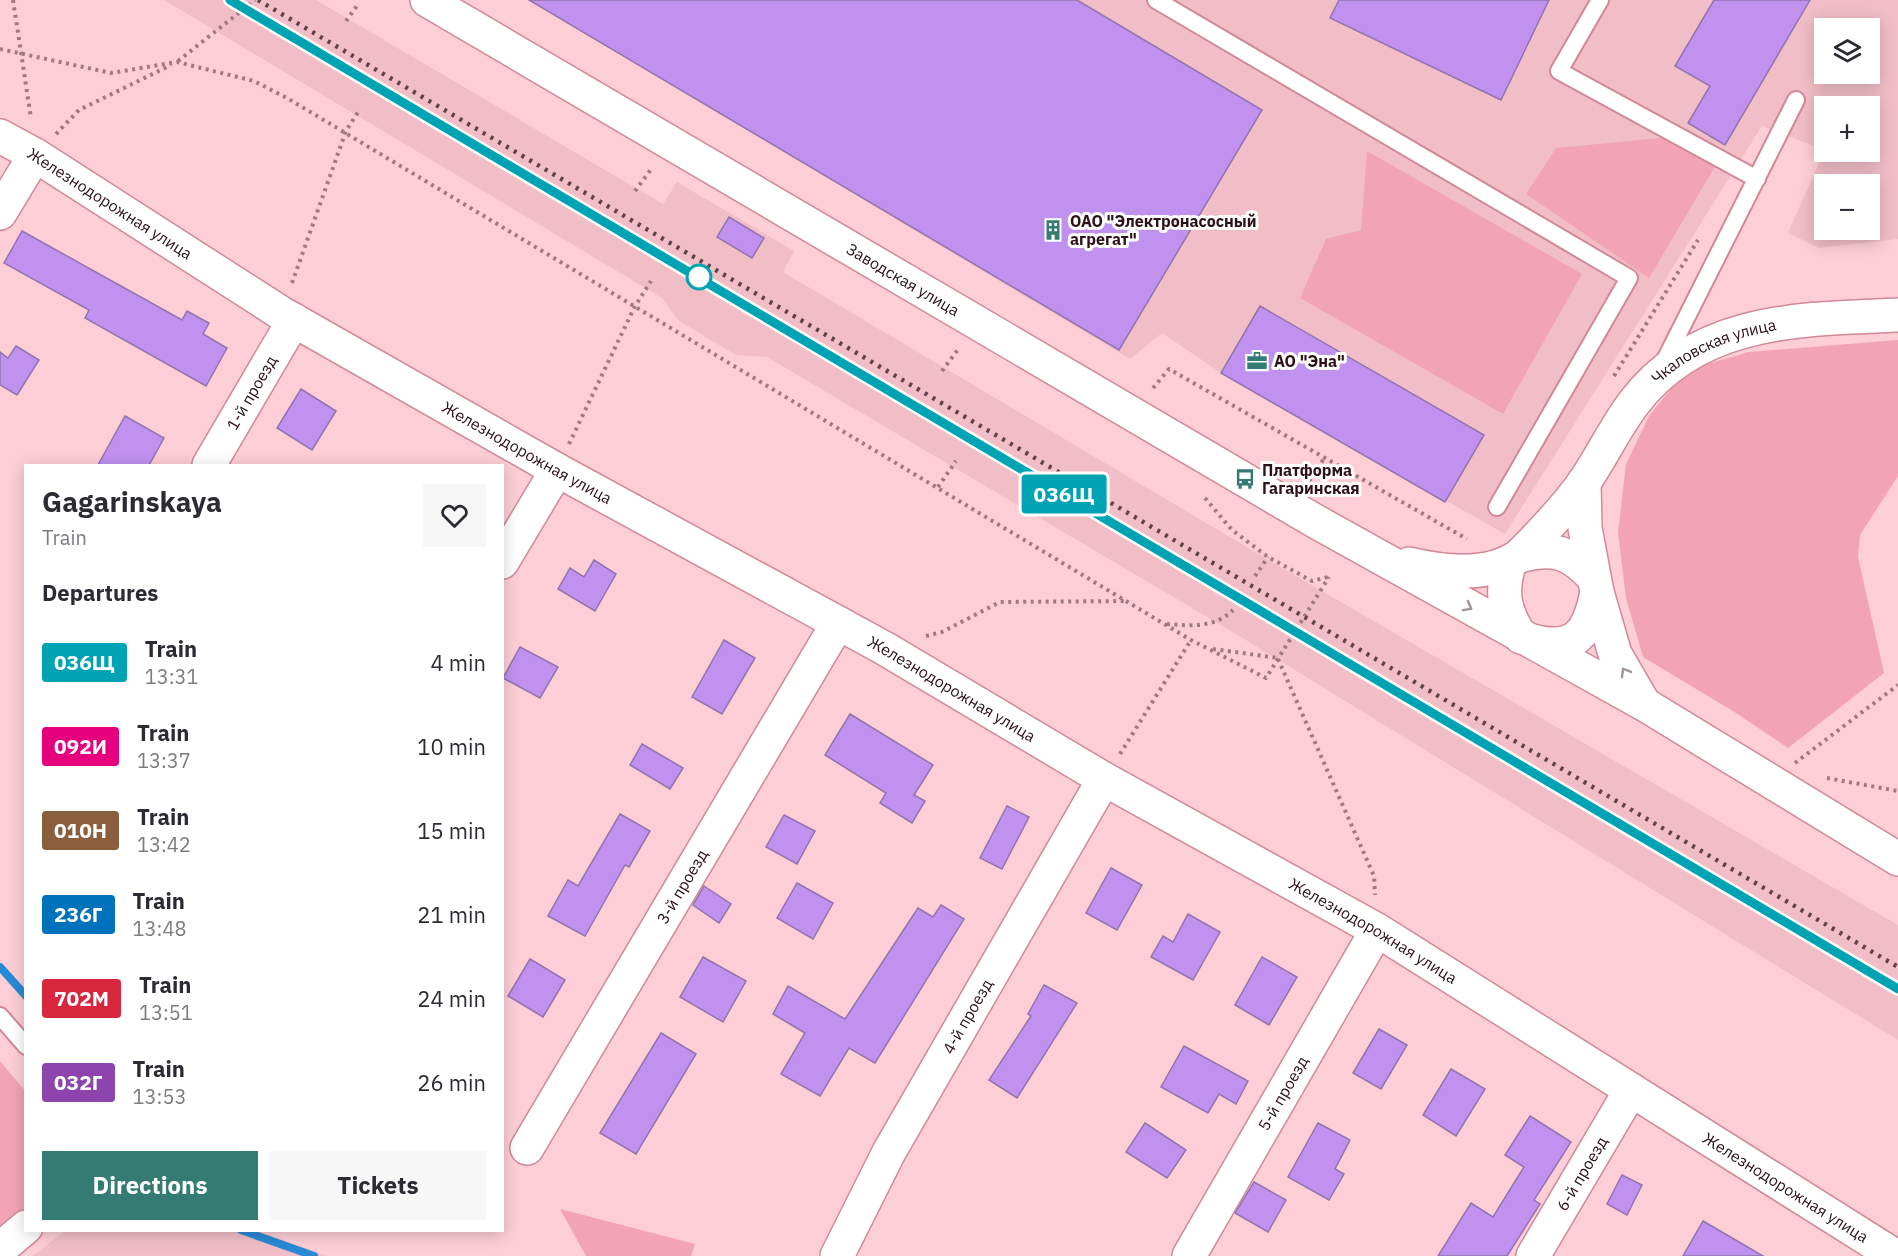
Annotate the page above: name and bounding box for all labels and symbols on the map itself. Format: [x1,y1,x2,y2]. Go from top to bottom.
street label: Железнодорожная улица [24,143,197,264]
place label: ОАО "Электронасосный агрегат" [1070,211,1257,249]
building icon: ОАО "Электронасосный агрегат" [1041,218,1065,242]
street label: Заводская улица [843,238,964,320]
unlabelled marker [686,264,712,290]
street label: Чкаловская улица [1647,314,1778,388]
office icon: АО "Эна" [1245,349,1269,373]
street label: 1-й проезд [222,351,281,433]
place label: АО "Эна" [1274,351,1345,371]
street label: Железнодорожная улица [439,397,616,508]
place label: Платформа Гагаринская [1262,460,1360,498]
bus stop icon: Платформа Гагаринская [1233,467,1257,491]
line badge: 036Щ [1022,474,1106,514]
one-way arrow [1462,600,1473,611]
street label: Железнодорожная улица [864,631,1040,746]
one-way arrow [1621,668,1632,679]
street label: 3-й проезд [652,845,712,927]
street label: Железнодорожная улица [1286,873,1461,988]
street label: 4-й проезд [938,975,997,1057]
street label: 5-й проезд [1254,1052,1313,1134]
street label: Железнодорожная улица [1699,1128,1873,1247]
street label: 6-й проезд [1552,1132,1612,1214]

